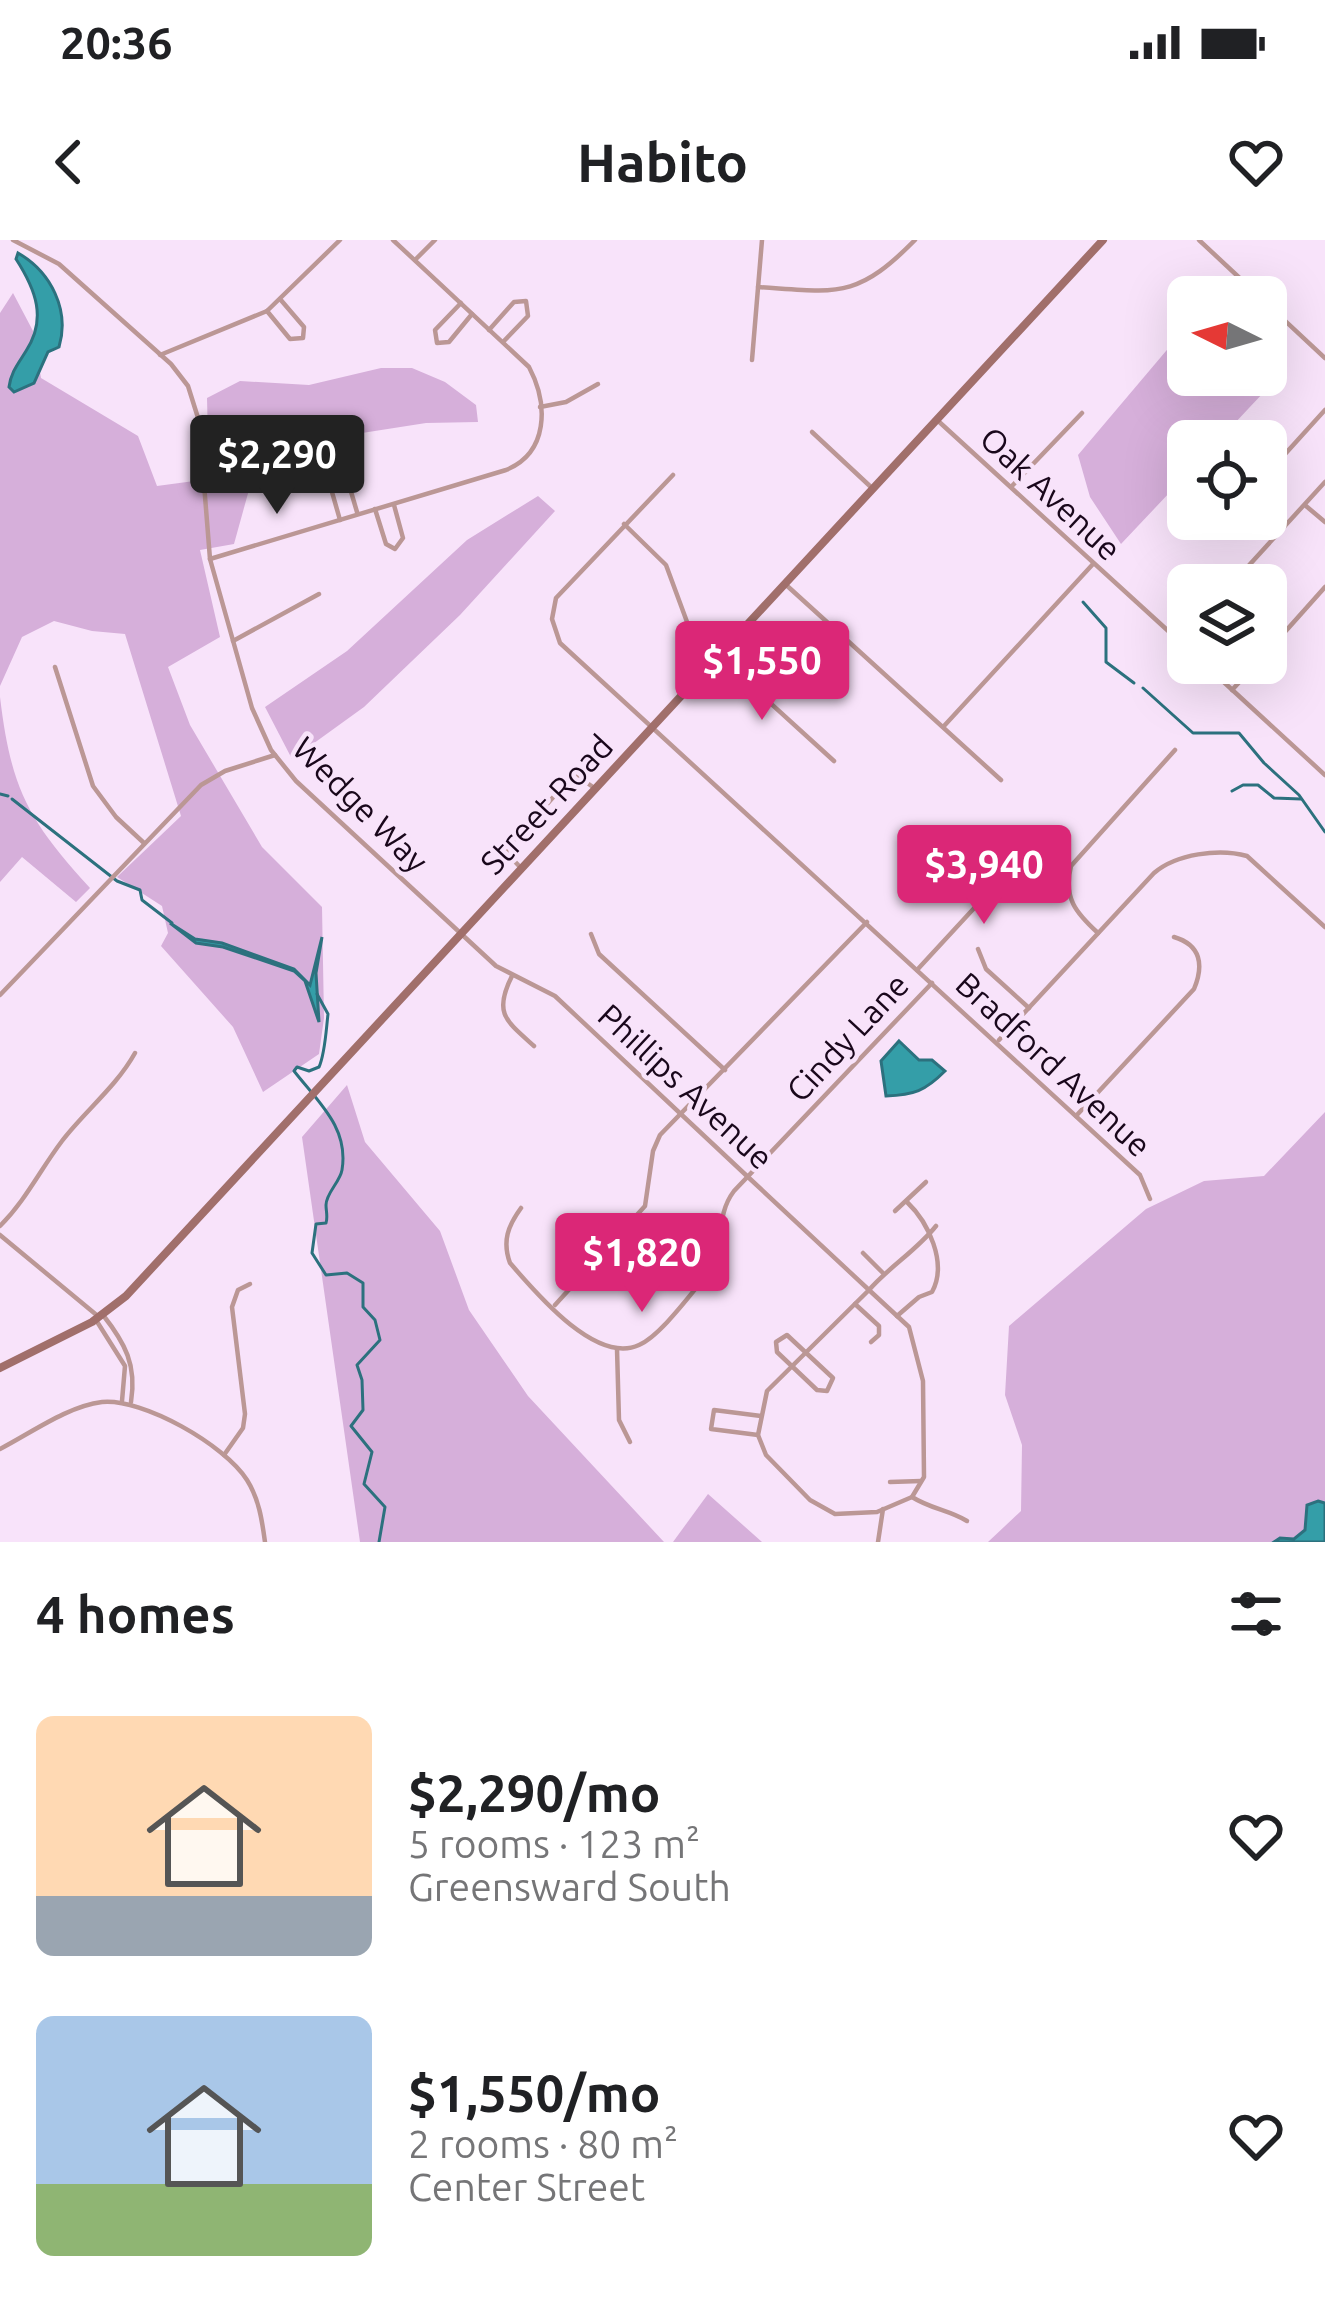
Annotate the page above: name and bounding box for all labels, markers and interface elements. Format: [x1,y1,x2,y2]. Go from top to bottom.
text: 20:36 [60,17,173,68]
icon: back [36,129,102,195]
icon: heart [1223,129,1289,195]
text: Habito [577,132,748,192]
north arrow [1167,276,1287,396]
map controls [1167,276,1287,684]
pin: $2,290 [179,415,375,517]
street label: Oak Avenue [973,419,1129,567]
button: locate [1167,420,1287,540]
text: $2,290 [217,432,337,475]
button: layers [1167,564,1287,684]
pin: $1,550 [664,621,860,723]
text: $1,550 [702,638,822,681]
street label: Street Road [473,727,619,881]
street label: Wedge Way [286,729,436,879]
pin: $3,940 [886,825,1082,927]
text: $3,940 [924,842,1044,885]
street label: Bradford Avenue [949,965,1159,1163]
street label: Cindy Lane [779,966,915,1108]
street label: Phillips Avenue [591,996,781,1176]
pin: $1,820 [544,1213,740,1315]
text: $1,820 [582,1230,702,1273]
icon: filters [1223,1581,1289,1647]
text: 4 homes [36,1585,235,1643]
icon: home [132,1764,276,1908]
text: $2,290/mo [408,1764,660,1822]
icon: heart [1223,1803,1289,1869]
text: 5 rooms · 123 m² [408,1822,700,1865]
text: Greensward South [408,1865,731,1908]
icon: home [132,2064,276,2208]
text: $1,550/mo [408,2064,660,2122]
icon: heart [1223,2103,1289,2169]
text: 2 rooms · 80 m² [408,2122,678,2165]
text: Center Street [408,2165,645,2208]

